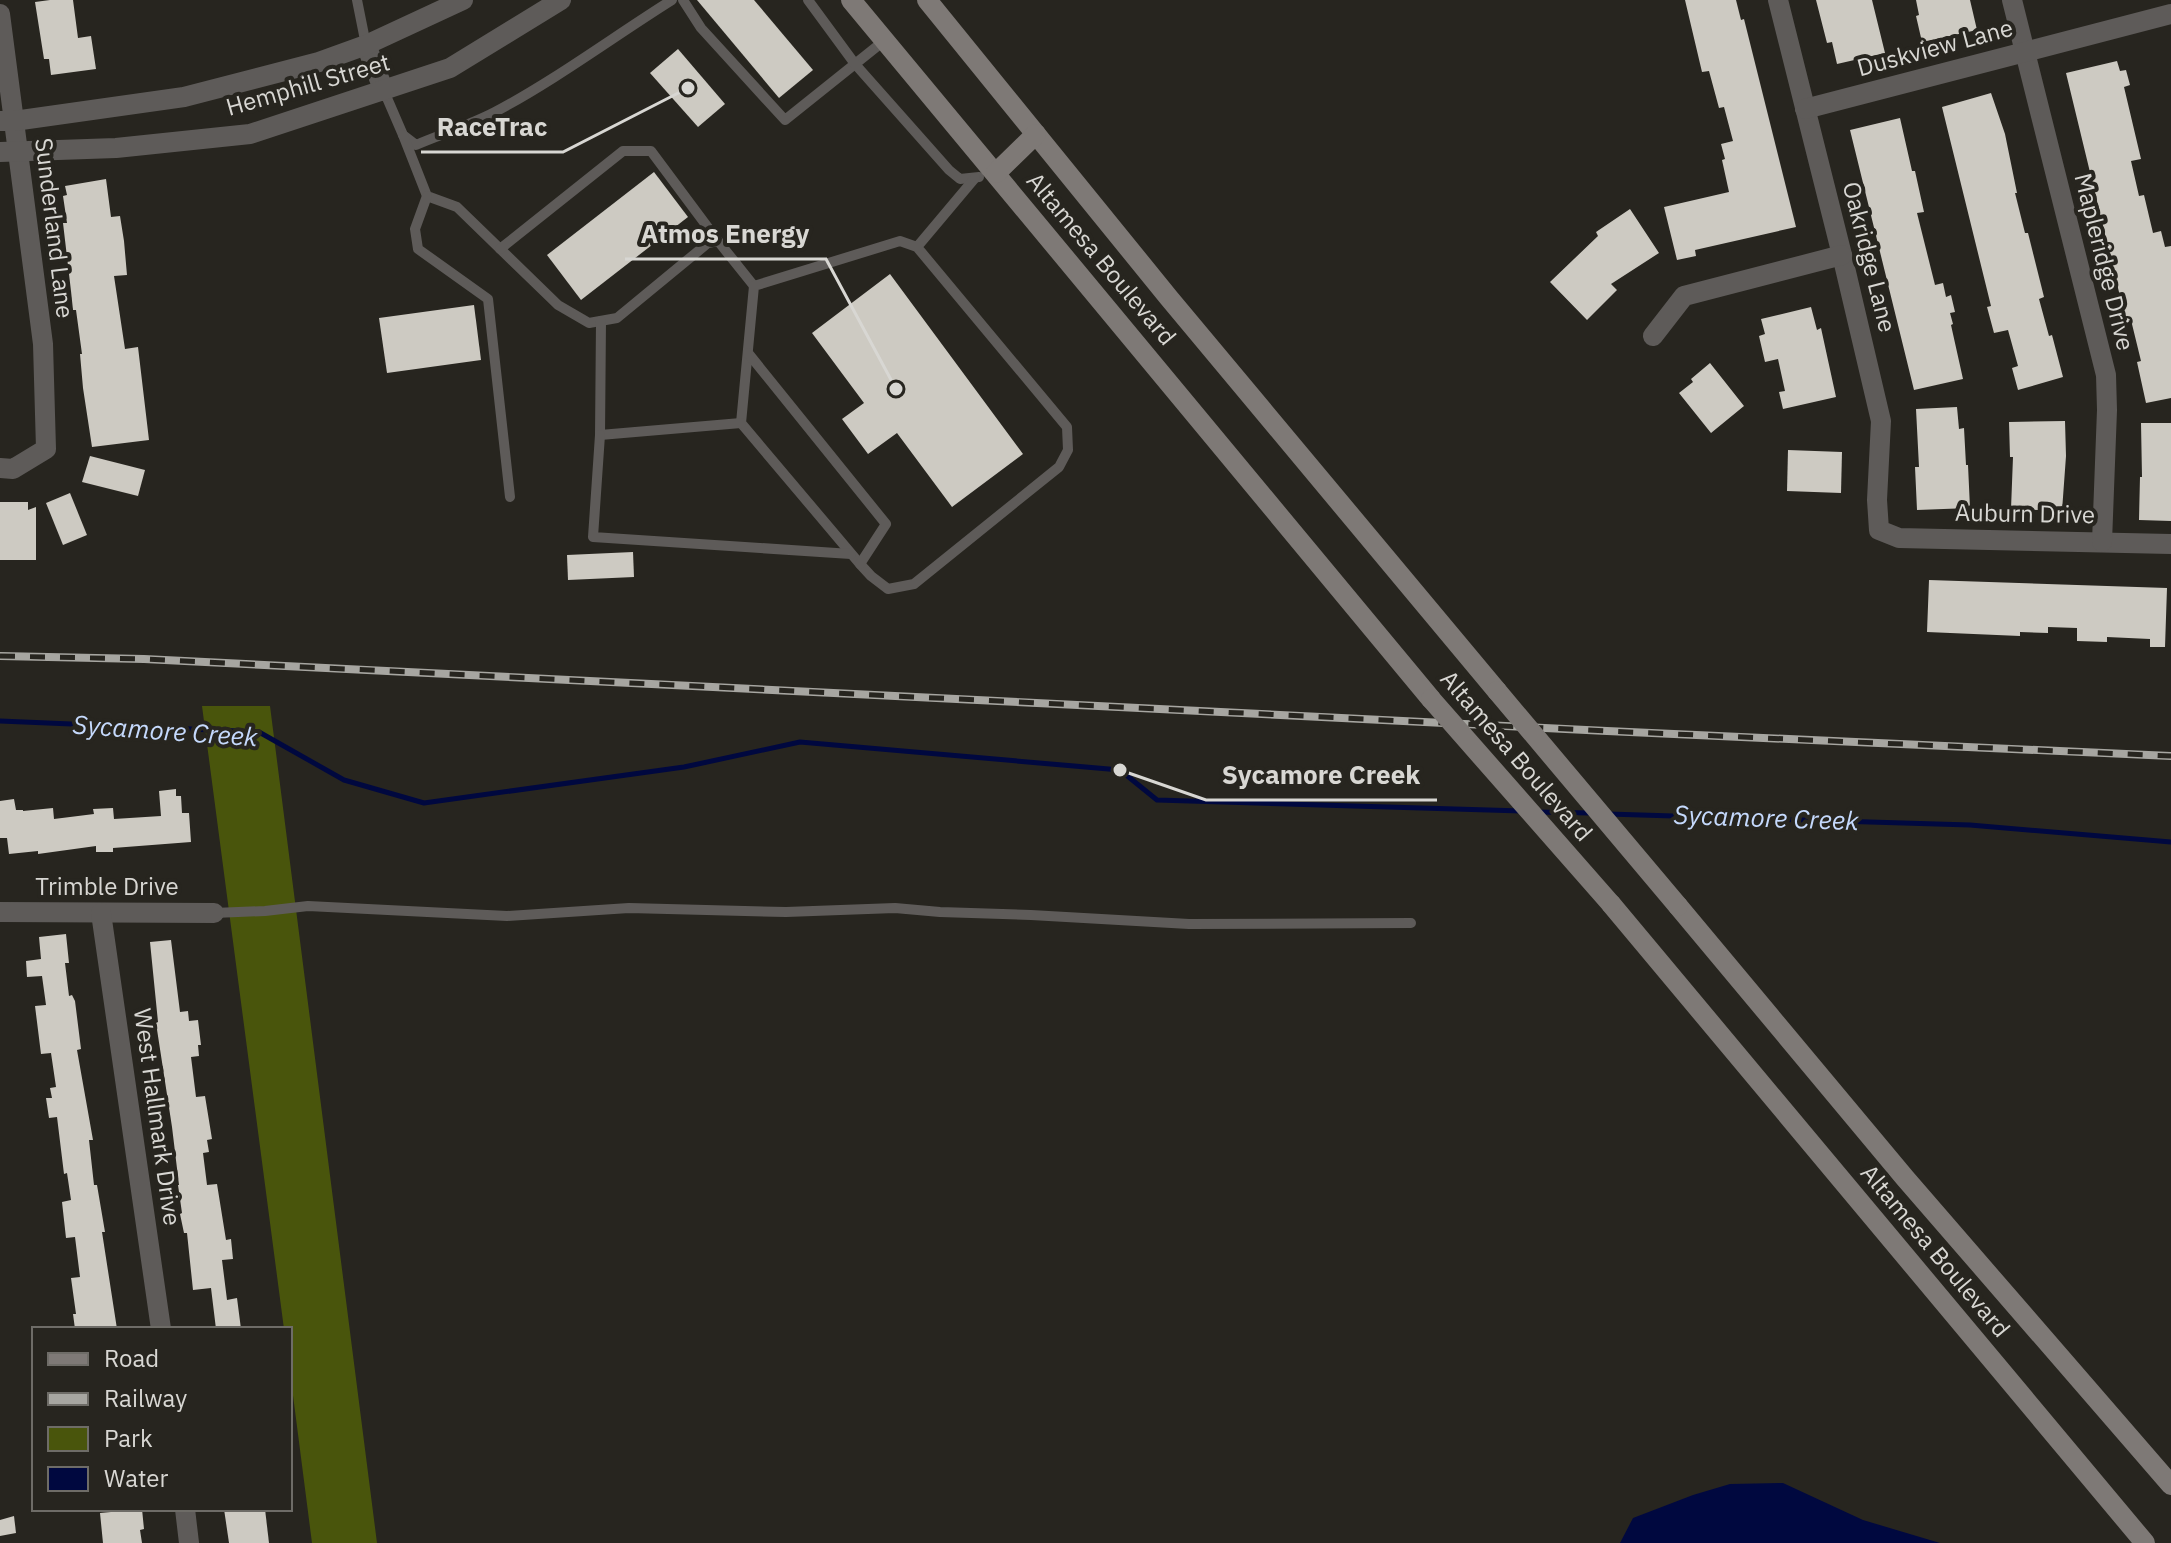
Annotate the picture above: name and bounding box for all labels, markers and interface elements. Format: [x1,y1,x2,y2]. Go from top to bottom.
street label: Duskview Lane [1853,11,2016,83]
street label: Hemphill Street [222,45,393,123]
callout: RaceTrac [421,102,563,152]
text: RaceTrac [437,109,547,143]
street label: Sunderland Lane [28,136,82,320]
street label: Altamesa Boulevard [1020,165,1184,352]
street label: Mapleridge Drive [2067,170,2142,354]
street label: Oakridge Lane [1836,178,1904,335]
callout: Atmos Energy [625,209,826,259]
text: Atmos Energy [641,216,810,250]
street label: Auburn Drive [1955,496,2095,530]
street label: Altamesa Boulevard [1434,663,1600,848]
water label: Sycamore Creek [71,707,259,753]
callout: Sycamore Creek [1206,750,1437,800]
text: Sycamore Creek [1222,757,1420,791]
water label: Sycamore Creek [1673,797,1860,837]
street label: Trimble Drive [35,870,179,902]
street label: West Hallmark Drive [127,1006,189,1228]
street label: Altamesa Boulevard [1854,1157,2018,1344]
legend [32,1327,292,1511]
text: Road [104,1342,159,1374]
text: Railway [104,1382,187,1414]
text: Park [104,1422,153,1454]
text: Water [104,1462,168,1494]

